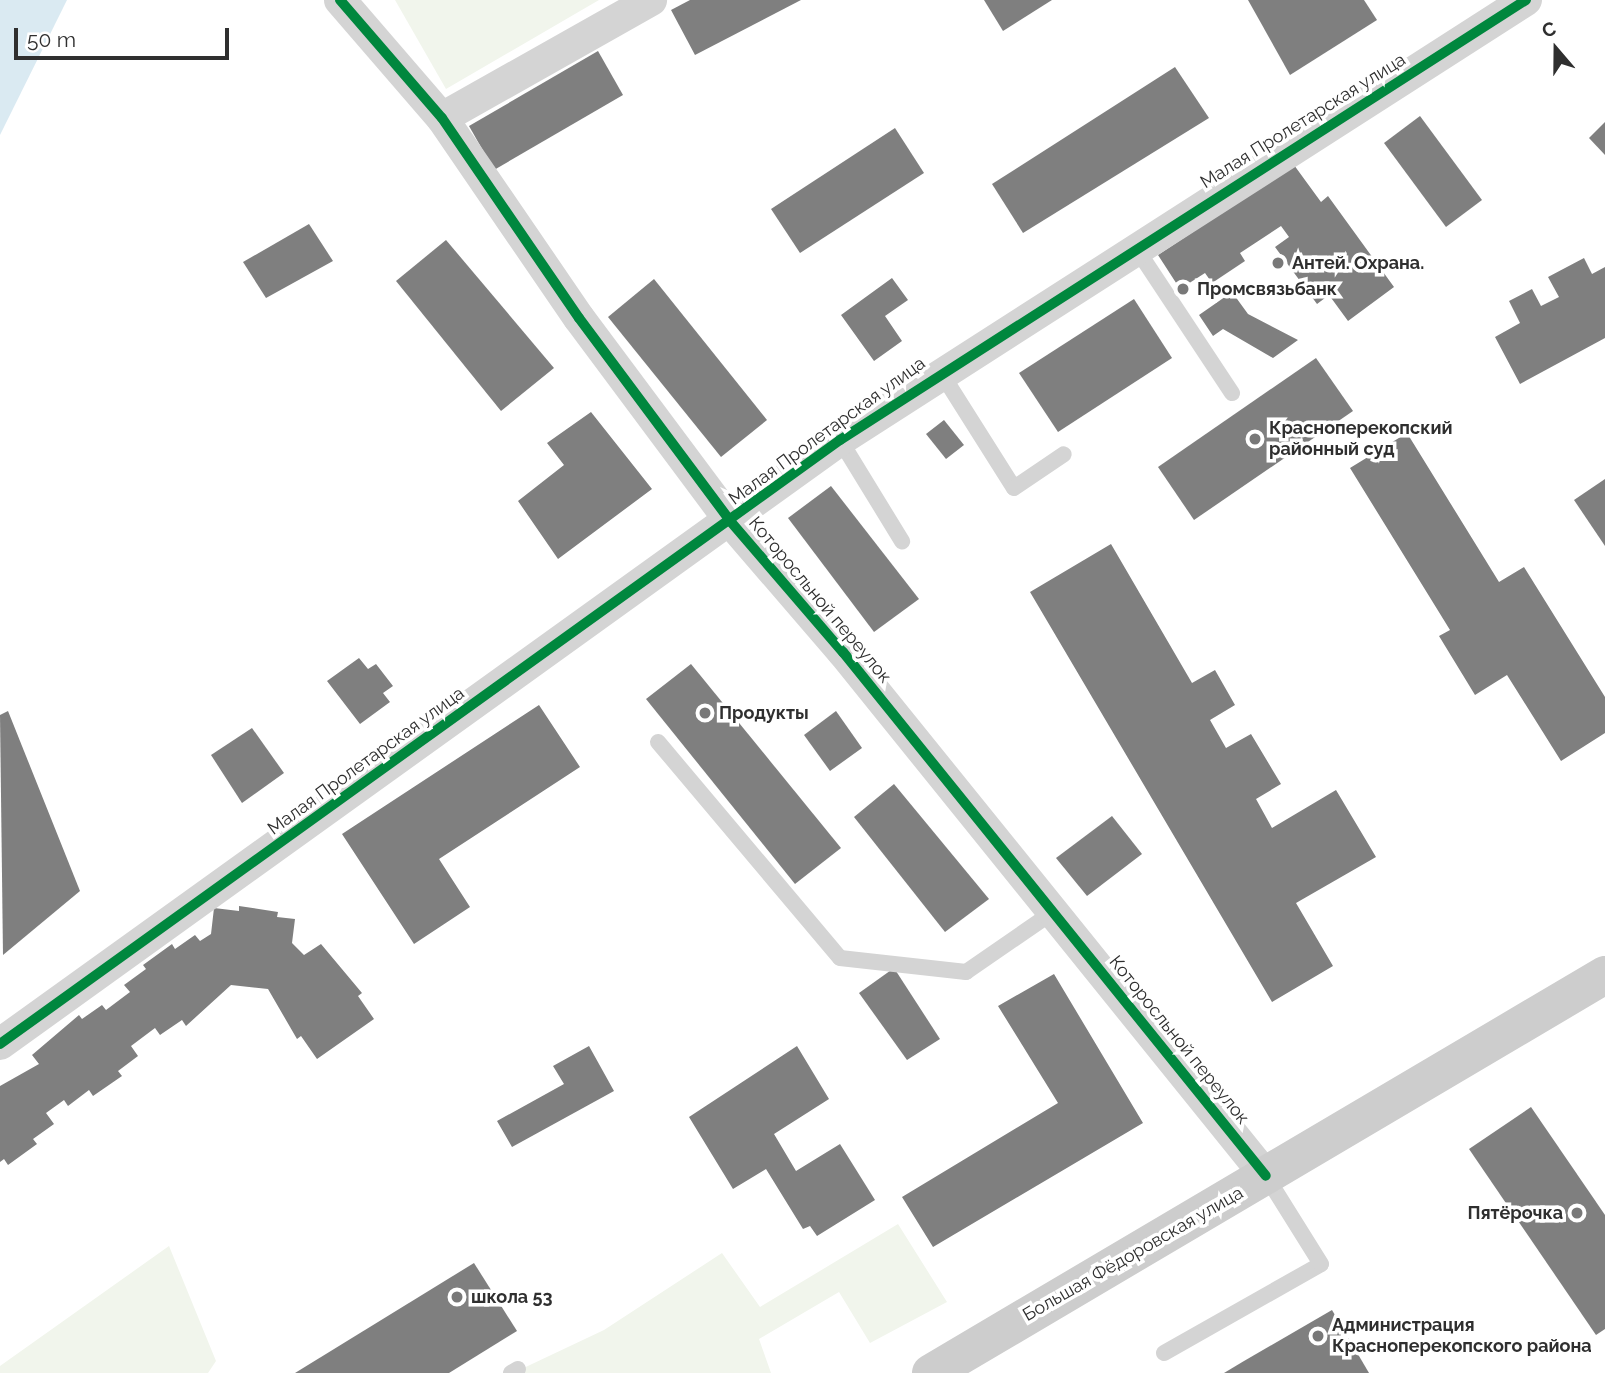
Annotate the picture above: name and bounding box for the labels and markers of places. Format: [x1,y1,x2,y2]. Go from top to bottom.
place label: Антей. Охрана. [1292,252,1424,274]
marker: Антей. Охрана. [1270,255,1286,271]
place label: Промсвязьбанк [1197,278,1337,300]
marker: Промсвязьбанк [1175,281,1191,297]
place label: Красноперекопский районный суд [1269,418,1452,460]
marker: Красноперекопский районный суд [1247,431,1263,447]
place label: Продукты [719,702,809,724]
marker: Продукты [697,705,713,721]
place label: Пятёрочка [1467,1202,1563,1224]
marker: Пятёрочка [1569,1205,1585,1221]
place label: школа 53 [471,1286,553,1308]
marker: школа 53 [449,1289,465,1305]
place label: Администрация Красноперекопского района [1332,1315,1592,1358]
marker: Администрация Красноперекопского района [1310,1328,1326,1344]

